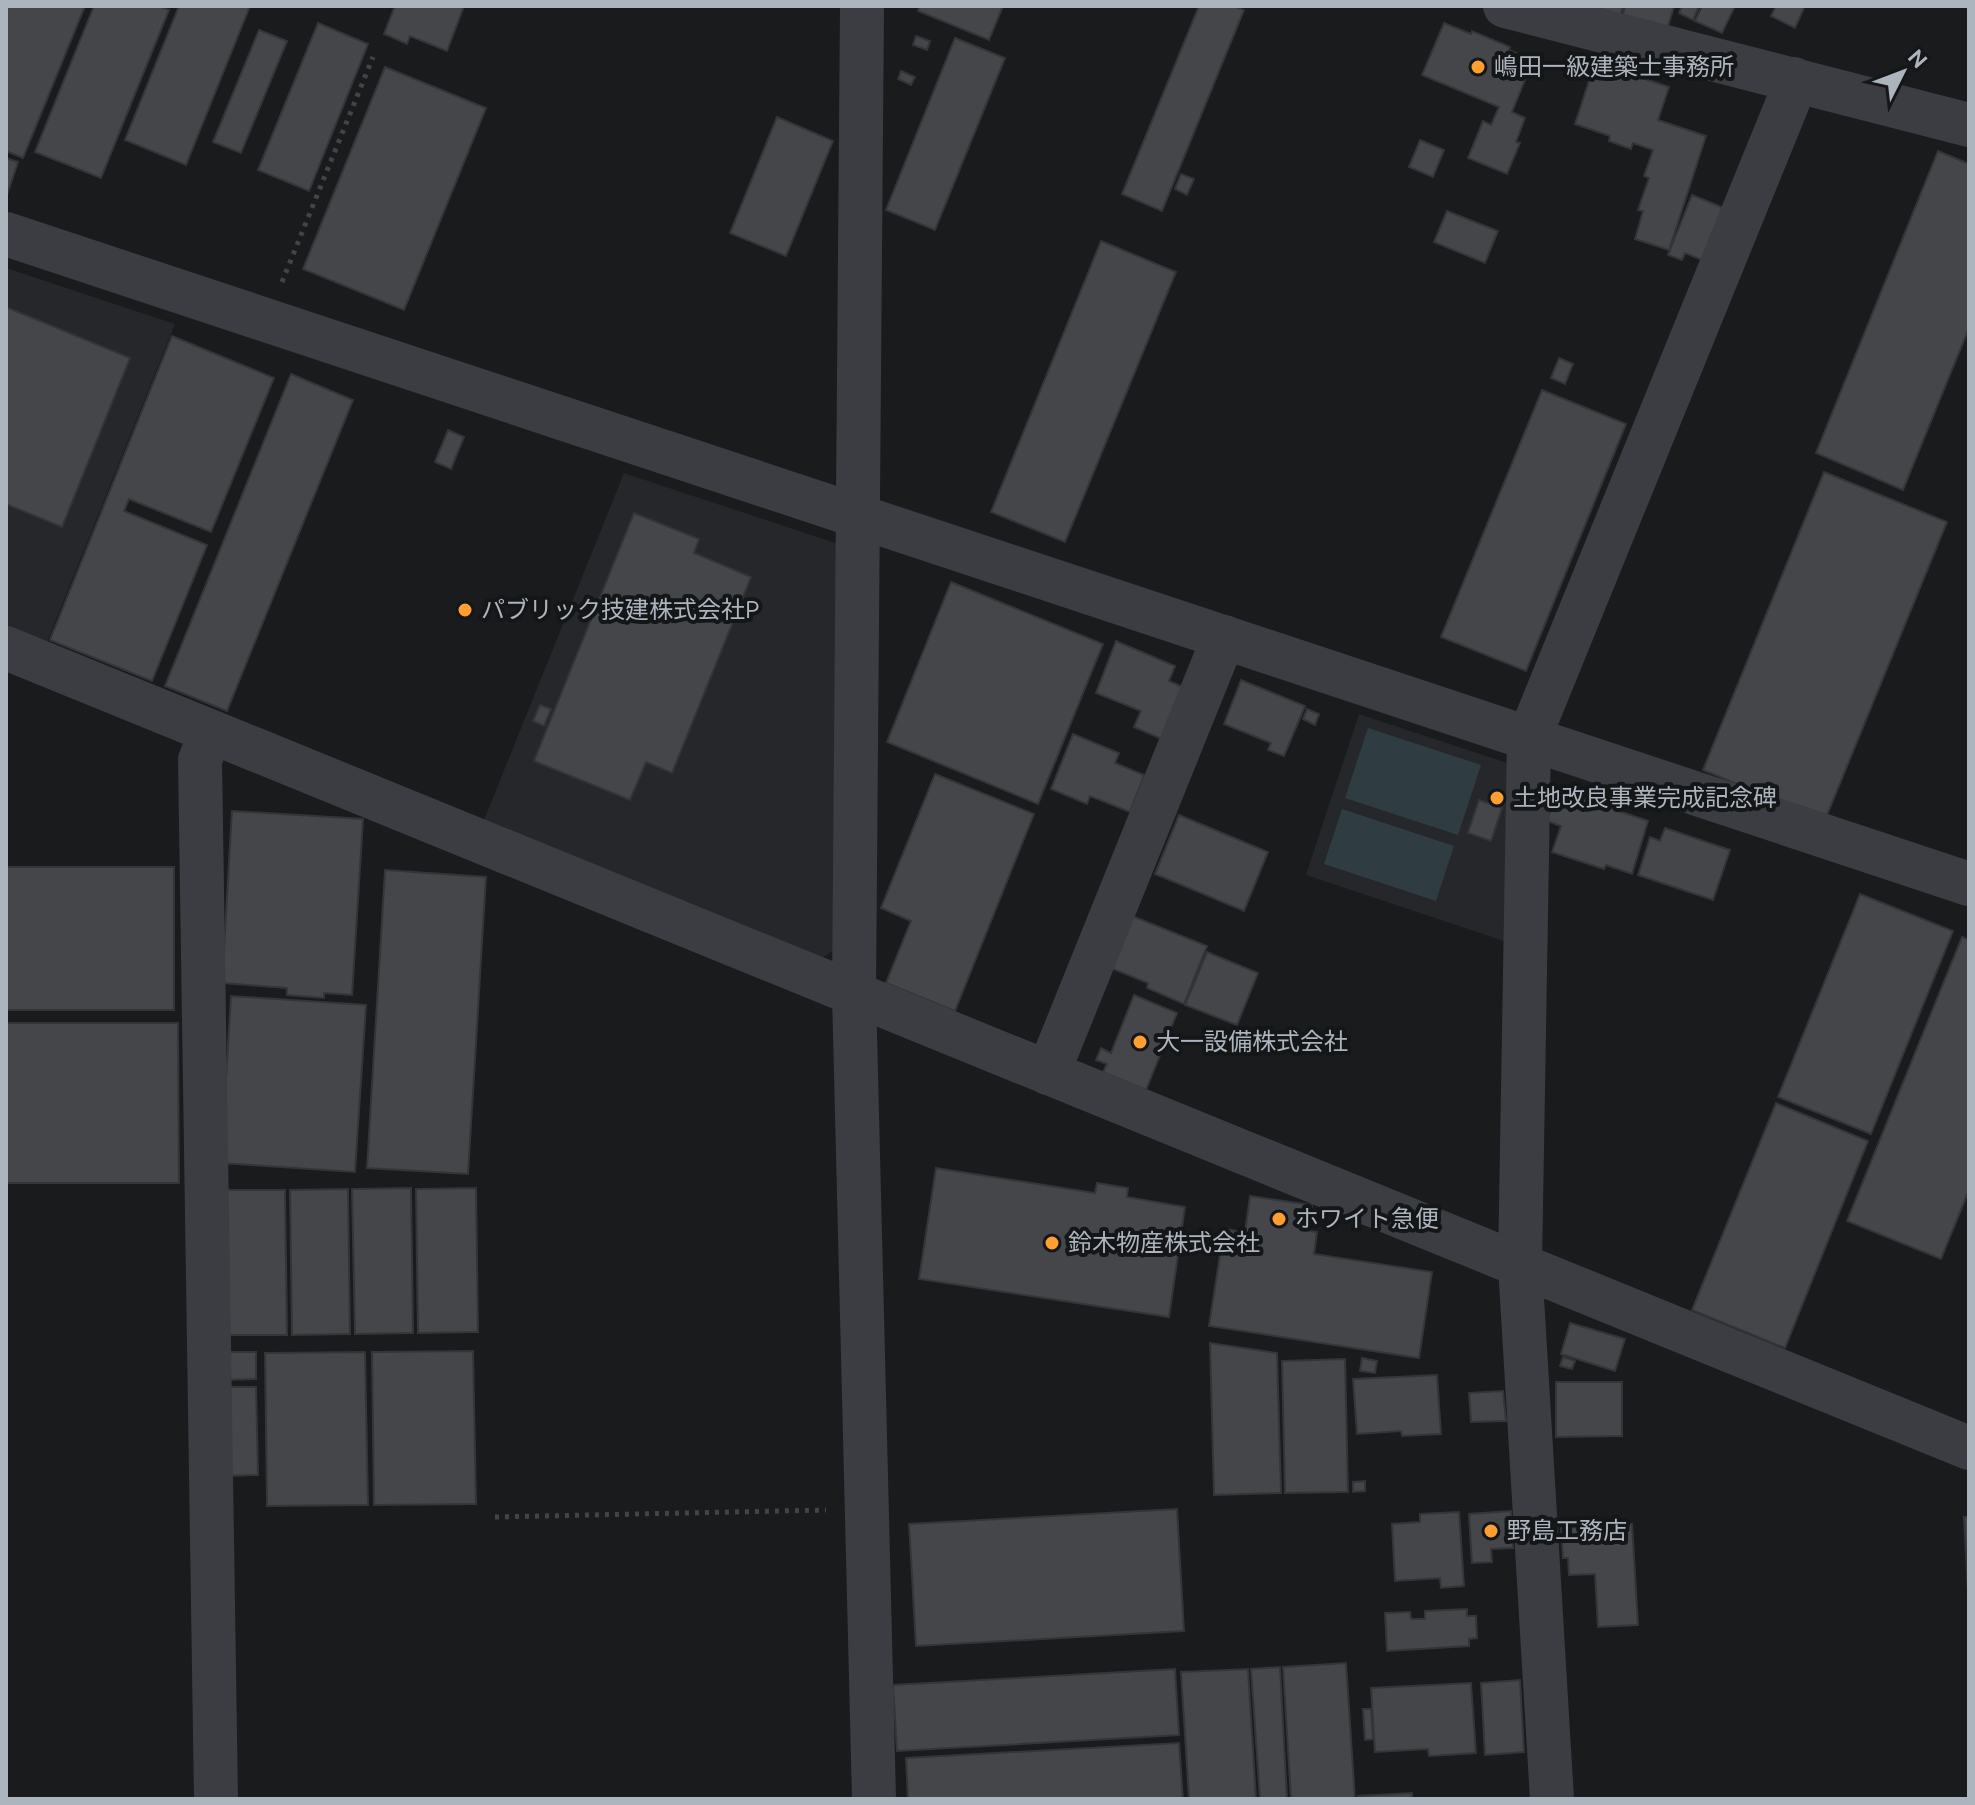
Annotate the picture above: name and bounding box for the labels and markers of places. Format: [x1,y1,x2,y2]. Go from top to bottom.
place label: 嶋田一級建築士事務所 [1494,53,1734,80]
marker: 嶋田一級建築士事務所 [1469,58,1487,76]
place label: パブリック技建株式会社P [481,596,759,623]
marker: パブリック技建株式会社P [456,601,474,619]
place label: 土地改良事業完成記念碑 [1513,784,1777,811]
marker: 土地改良事業完成記念碑 [1488,789,1506,807]
place label: 大一設備株式会社 [1156,1028,1348,1055]
marker: 大一設備株式会社 [1131,1033,1149,1051]
place label: ホワイト急便 [1295,1205,1439,1232]
marker: ホワイト急便 [1270,1210,1288,1228]
place label: 鈴木物産株式会社 [1068,1229,1260,1256]
marker: 鈴木物産株式会社 [1043,1234,1061,1252]
place label: 野島工務店 [1507,1517,1627,1544]
marker: 野島工務店 [1482,1522,1500,1540]

